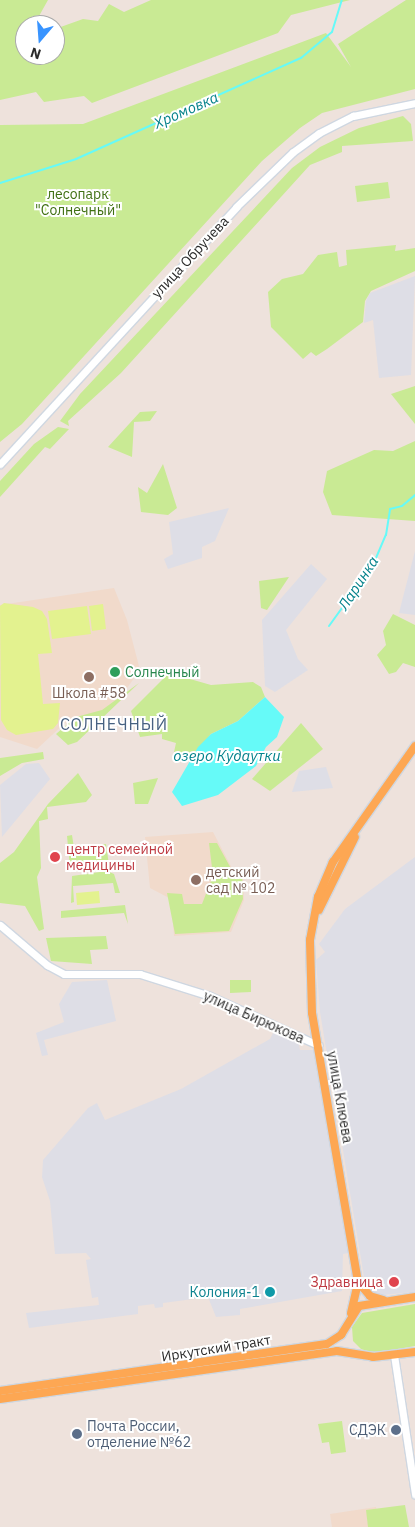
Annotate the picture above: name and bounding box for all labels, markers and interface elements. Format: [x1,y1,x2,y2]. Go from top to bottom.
north arrow [15,15,65,65]
text: N [28,43,43,63]
water label: Хромовка [151,88,221,132]
park label: лесопарк "Солнечный" [35,186,121,218]
street label: улица Обручева [148,213,232,301]
water label: Ларинка [334,553,382,613]
place label: Солнечный [125,664,199,680]
marker: Солнечный [109,666,121,678]
marker: Школа #58 [83,671,95,683]
place label: Школа #58 [52,685,126,701]
district label: СОЛНЕЧНЫЙ [59,714,169,734]
water label: озеро Кудаутки [173,747,281,765]
place label: центр семейной медицины [66,841,173,874]
marker: центр семейной медицины [48,850,62,864]
place label: детский сад № 102 [206,864,275,896]
marker: детский сад № 102 [190,874,202,886]
street label: улица Бирюкова [201,987,307,1047]
street label: улица Клюева [324,1050,356,1144]
place label: Здравница [311,1274,383,1290]
marker: Здравница [387,1275,401,1289]
place label: Колония-1 [190,1284,260,1300]
marker: Колония-1 [264,1286,276,1298]
street label: Иркутский тракт [160,1331,272,1365]
place label: Почта России, отделение №62 [87,1418,191,1450]
place label: СДЭК [349,1422,386,1438]
marker: СДЭК [390,1424,402,1436]
marker: Почта России, отделение №62 [71,1428,83,1440]

